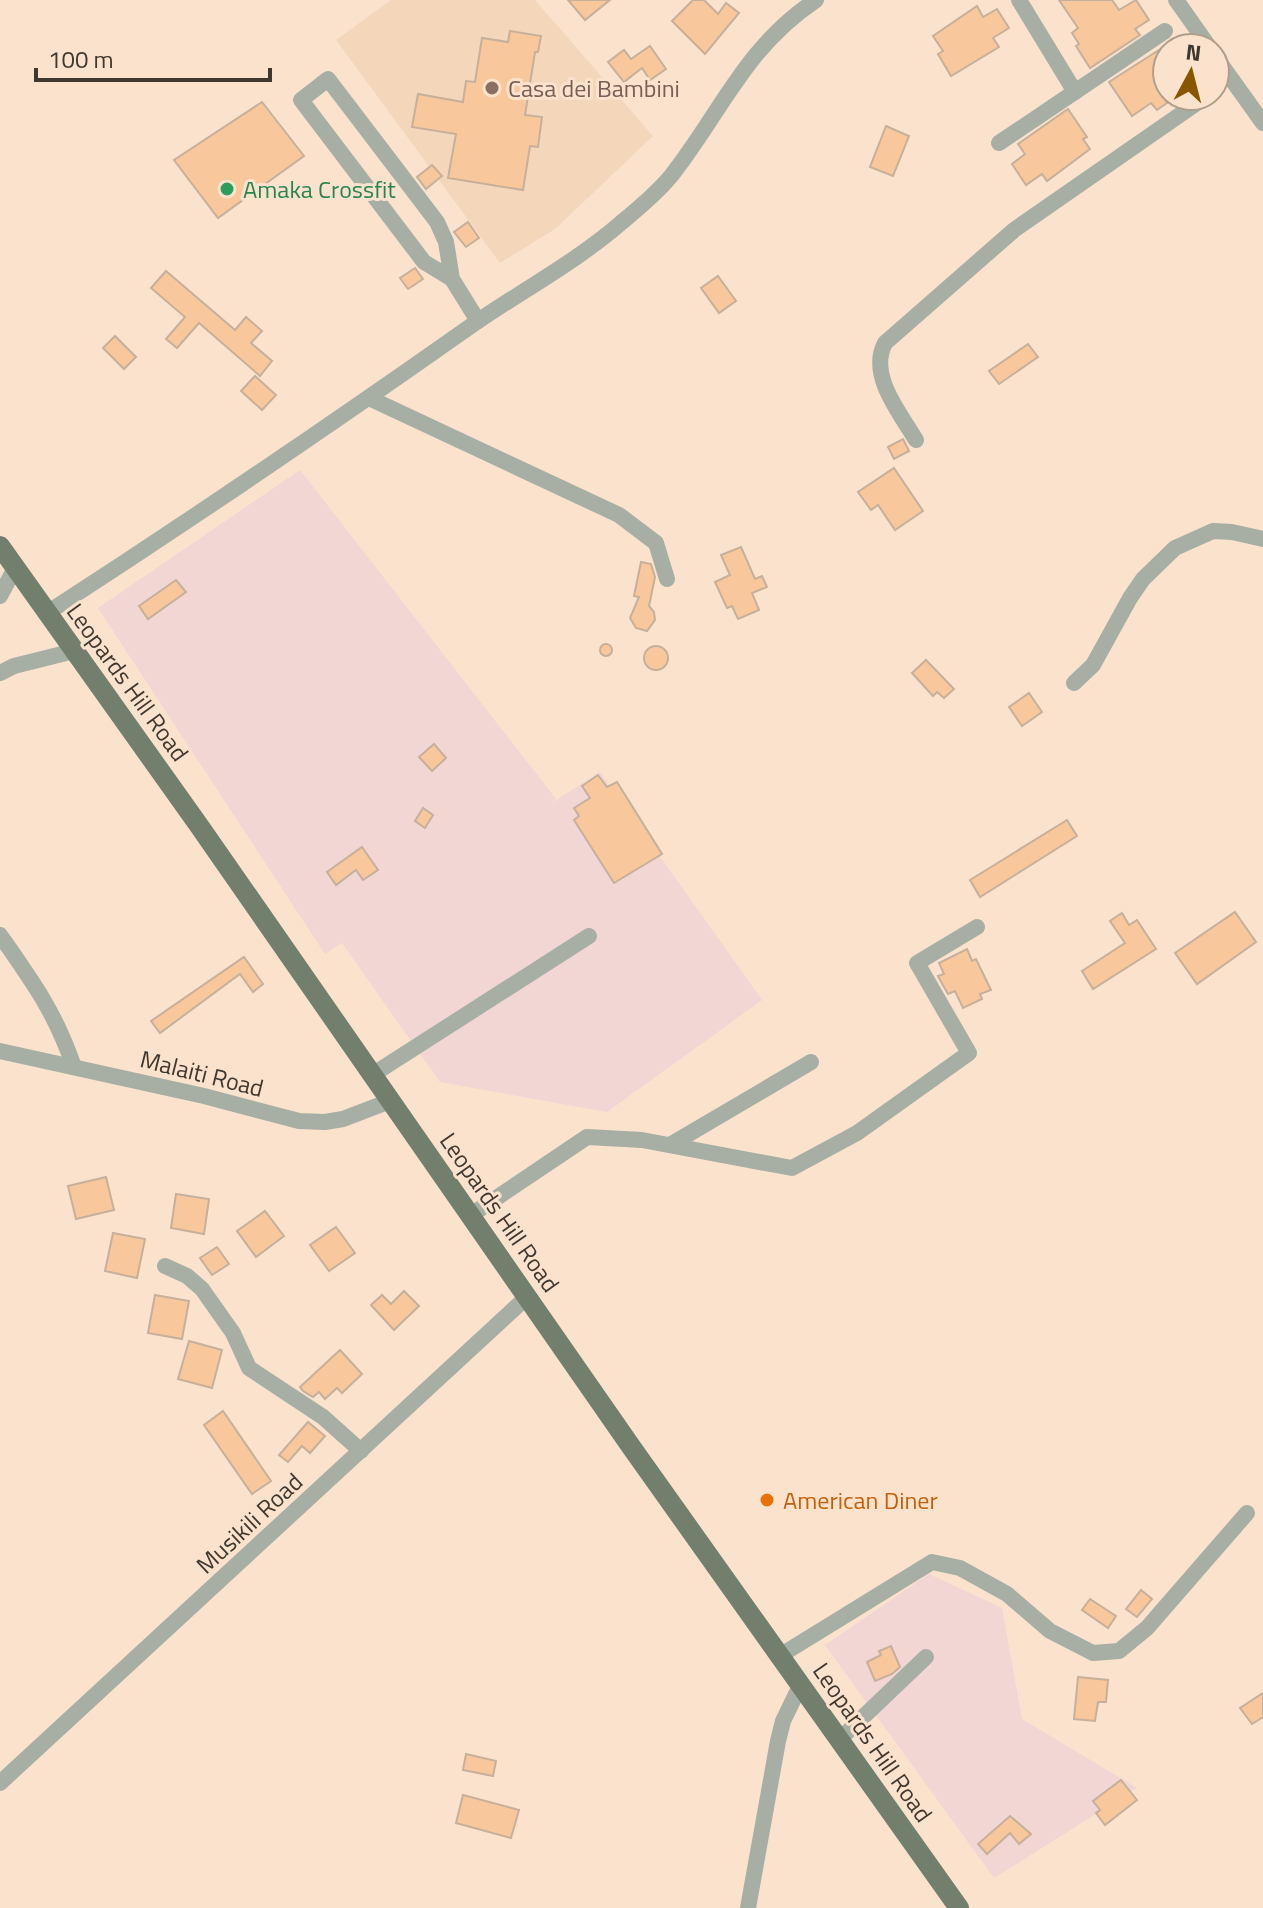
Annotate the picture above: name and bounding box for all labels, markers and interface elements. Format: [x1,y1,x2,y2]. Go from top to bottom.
scale bar [36,32,270,82]
north arrow [1151,32,1231,112]
text: N [1184,34,1203,70]
text: 100 m [48,41,114,77]
place label: Casa dei Bambini [508,70,680,106]
marker: Casa dei Bambini [483,79,501,97]
place label: Amaka Crossfit [243,171,396,207]
marker: Amaka Crossfit [218,180,236,198]
street label: Leopards Hill Road [58,595,198,769]
street label: Malaiti Road [137,1040,267,1106]
street label: Leopards Hill Road [431,1125,569,1299]
street label: Musikili Road [188,1464,310,1582]
place label: American Diner [783,1482,938,1518]
marker: American Diner [758,1491,776,1509]
street label: Leopards Hill Road [804,1655,942,1829]

